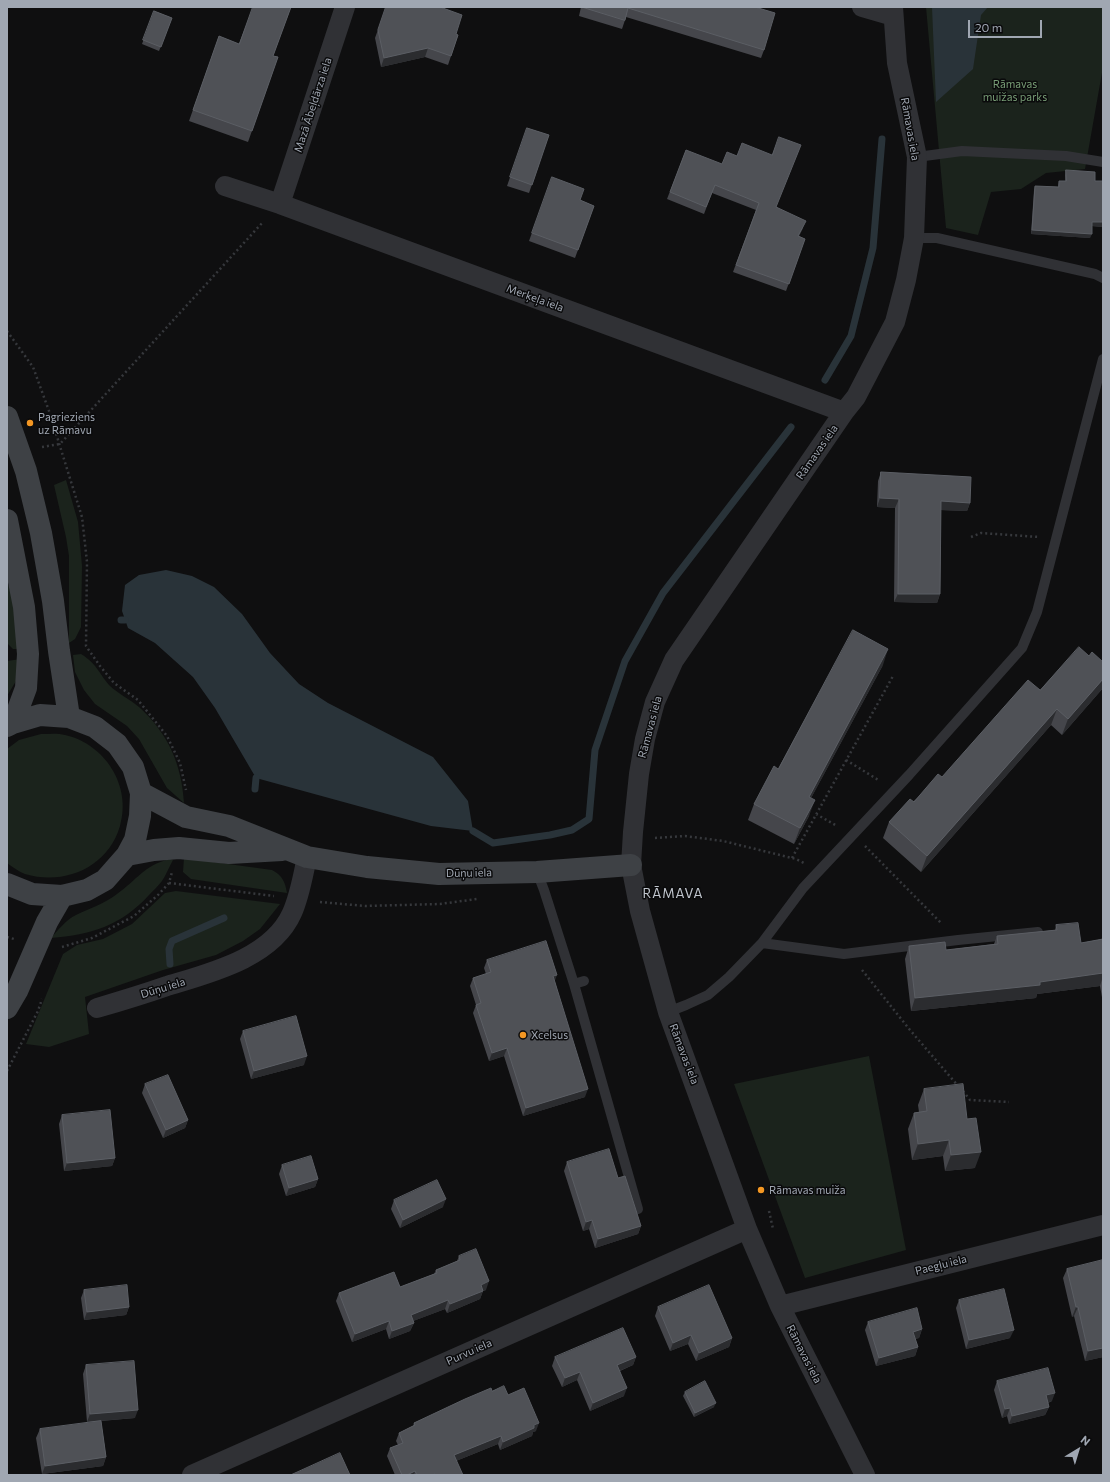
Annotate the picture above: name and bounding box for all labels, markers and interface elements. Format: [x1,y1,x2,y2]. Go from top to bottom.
scale bar [970,12,1044,38]
text: 20 m [975,20,1002,34]
street label: Mazā Ābeļdārza iela [291,56,335,154]
park label: Rāmavas muižas parks [983,77,1047,103]
street label: Rāmavas iela [898,96,922,162]
street label: Merķeļa iela [505,282,565,314]
place label: Pagrieziens uz Rāmavu [38,410,95,436]
marker: Pagrieziens uz Rāmavu [25,418,35,428]
street label: Rāmavas iela [793,422,841,482]
street label: Rāmavas iela [635,694,665,760]
street label: Dūņu iela [446,866,492,880]
district label: RĀMAVA [642,886,704,902]
street label: Dūņu iela [139,975,187,1001]
street label: Rāmavas iela [666,1022,702,1086]
place label: Xcelsus [531,1028,568,1042]
marker: Xcelsus [518,1030,528,1040]
place label: Rāmavas muiža [769,1183,845,1197]
marker: Rāmavas muiža [756,1185,766,1195]
street label: Paegļu iela [914,1252,968,1278]
street label: Rāmavas iela [784,1323,824,1385]
street label: Purvu iela [444,1336,494,1368]
north arrow [1058,1430,1098,1470]
text: N [1078,1432,1093,1448]

